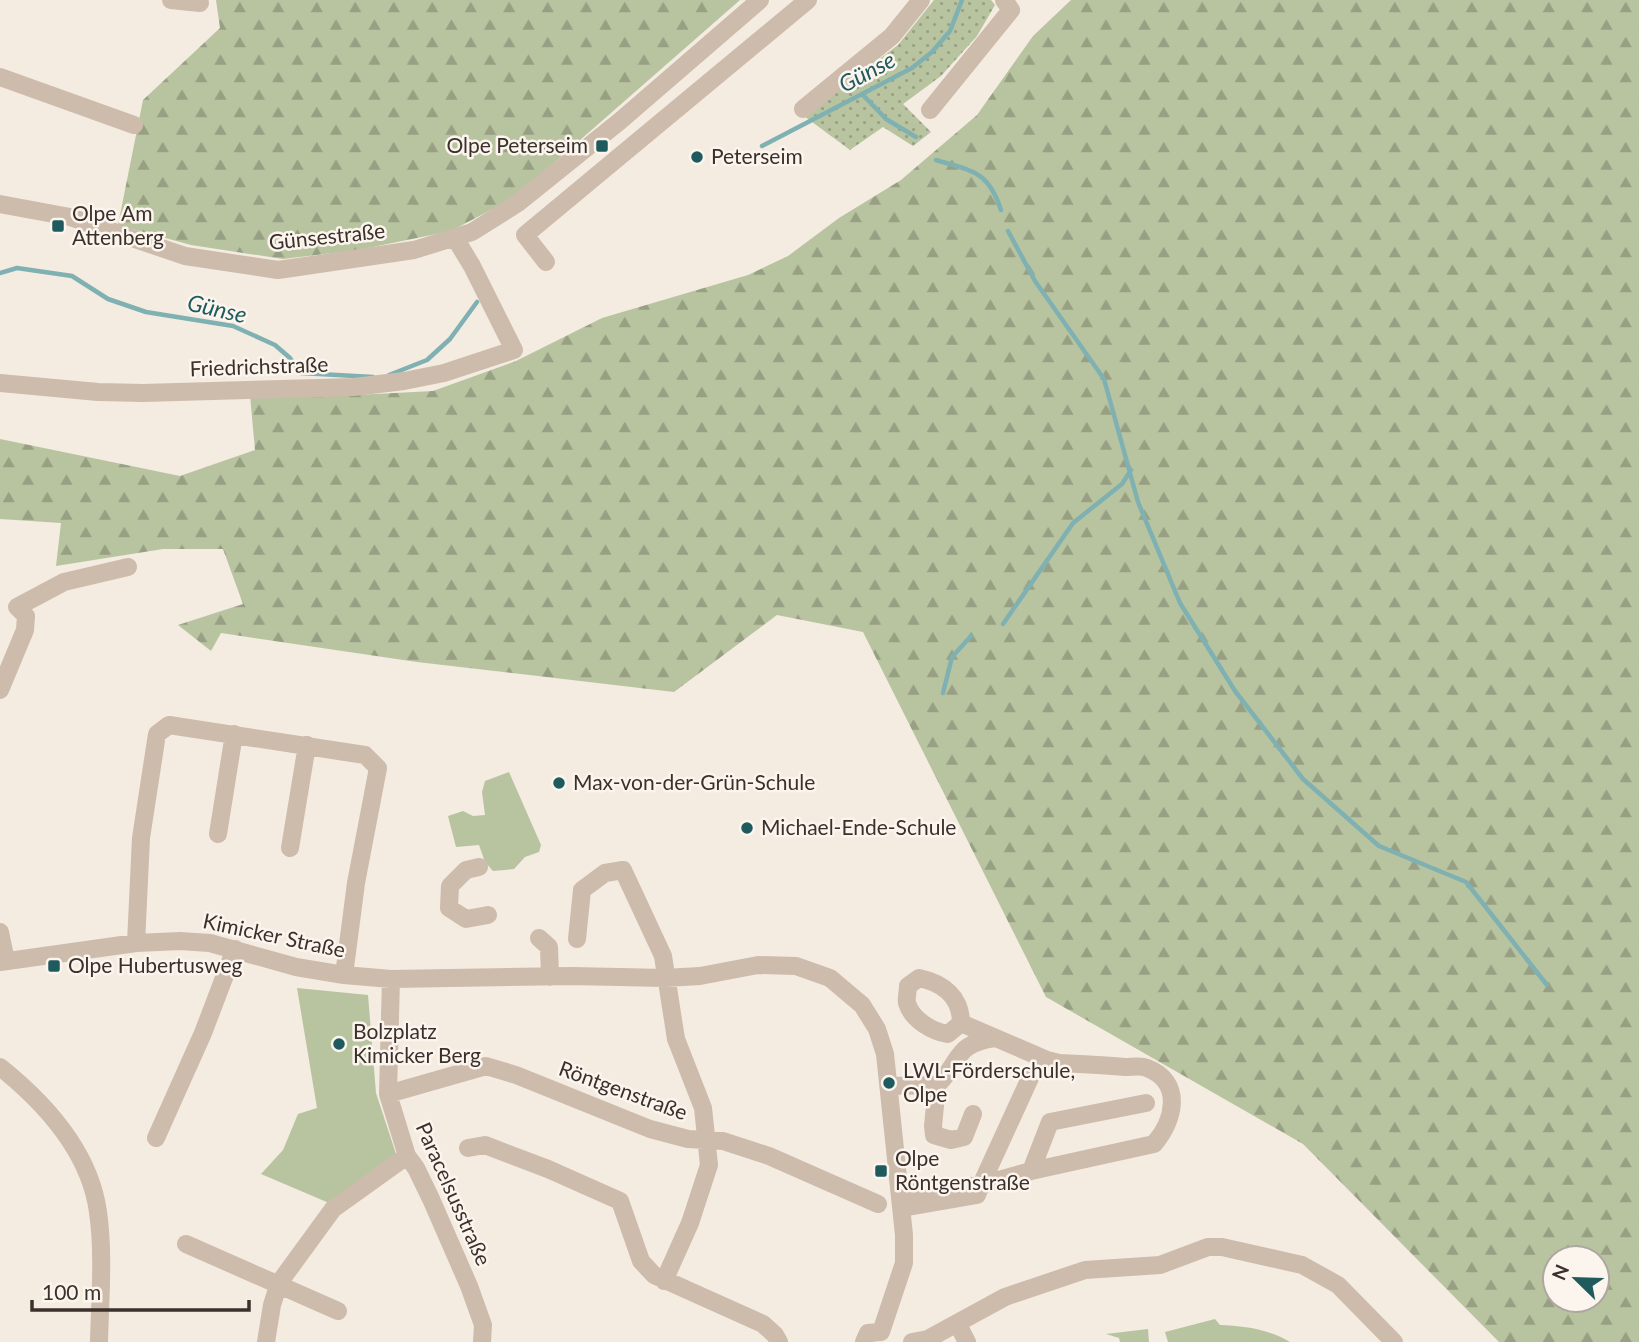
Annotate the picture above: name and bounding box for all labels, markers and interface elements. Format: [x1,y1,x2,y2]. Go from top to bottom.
water label: Günse [833,45,900,98]
place label: Olpe Peterseim [446,132,588,157]
marker: Olpe Peterseim [594,138,610,154]
place label: Peterseim [711,143,803,168]
marker: Peterseim [689,149,705,165]
place label: Olpe Am Attenberg [72,200,164,249]
street label: Günsestraße [268,217,386,254]
marker: Olpe Am Attenberg [50,218,66,234]
water label: Günse [185,288,250,328]
street label: Friedrichstraße [189,351,329,380]
place label: Max-von-der-Grün-Schule [573,769,815,794]
marker: Max-von-der-Grün-Schule [551,775,567,791]
place label: Michael-Ende-Schule [761,814,956,839]
marker: Michael-Ende-Schule [739,820,755,836]
street label: Kimicker Straße [201,907,348,962]
place label: Olpe Hubertusweg [68,952,243,977]
marker: Olpe Hubertusweg [46,958,62,974]
place label: Bolzplatz Kimicker Berg [353,1018,481,1067]
marker: Bolzplatz Kimicker Berg [331,1036,347,1052]
street label: Röntgenstraße [556,1055,691,1124]
place label: LWL-Förderschule, Olpe [903,1057,1075,1106]
marker: LWL-Förderschule, Olpe [881,1075,897,1091]
street label: Paracelsusstraße [412,1118,497,1269]
place label: Olpe Röntgenstraße [895,1145,1030,1194]
marker: Olpe Röntgenstraße [873,1163,889,1179]
north arrow [1541,1244,1611,1314]
text: N [1546,1261,1573,1283]
scale bar [32,1268,248,1312]
text: 100 m [42,1279,101,1304]

